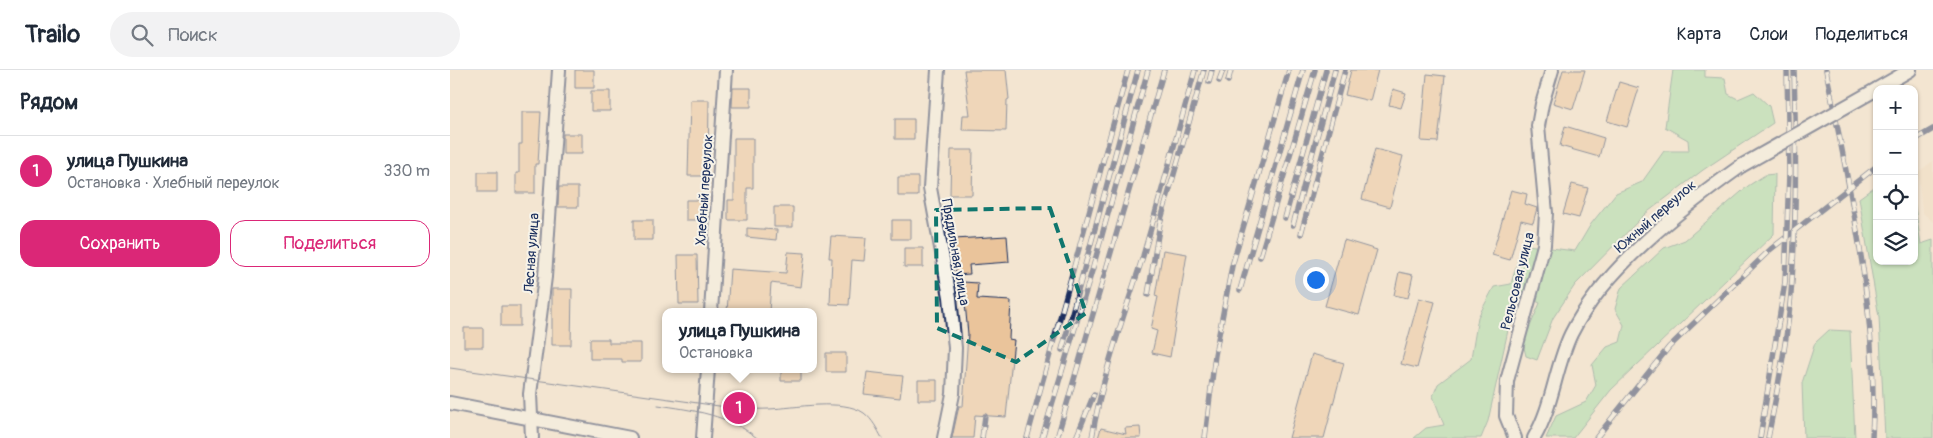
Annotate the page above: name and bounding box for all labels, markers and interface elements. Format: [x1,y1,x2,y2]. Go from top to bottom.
search box [110,12,460,57]
text: Trailo [25,20,80,49]
icon: search [128,21,156,49]
text: Поиск [168,23,218,47]
text: Карта [1677,23,1721,46]
text: Слои [1749,23,1787,46]
text: Поделиться [1815,23,1908,46]
map controls [1873,85,1918,265]
button: + [1873,85,1918,130]
text: Рядом [20,89,78,116]
button: − [1873,130,1918,175]
street label: Хлебный переулок [692,134,717,246]
text: улица Пушкина [67,149,188,173]
text: 1 [33,161,39,181]
text: 330 m [384,161,430,181]
text: Остановка · Хлебный переулок [67,173,280,193]
button: locate [1873,175,1918,220]
street label: Южный переулок [1611,176,1700,256]
street label: Прядильная улица [938,197,973,307]
street label: Лесная улица [520,212,543,295]
button: Сохранить [20,220,220,267]
button: Поделиться [230,220,430,267]
button: layers [1873,220,1918,265]
street label: Рельсовая улица [1497,230,1538,332]
your location [1303,267,1329,293]
popup [662,308,817,373]
text: улица Пушкина [679,319,800,343]
text: Остановка [679,343,753,363]
pin: 1 [723,389,755,427]

